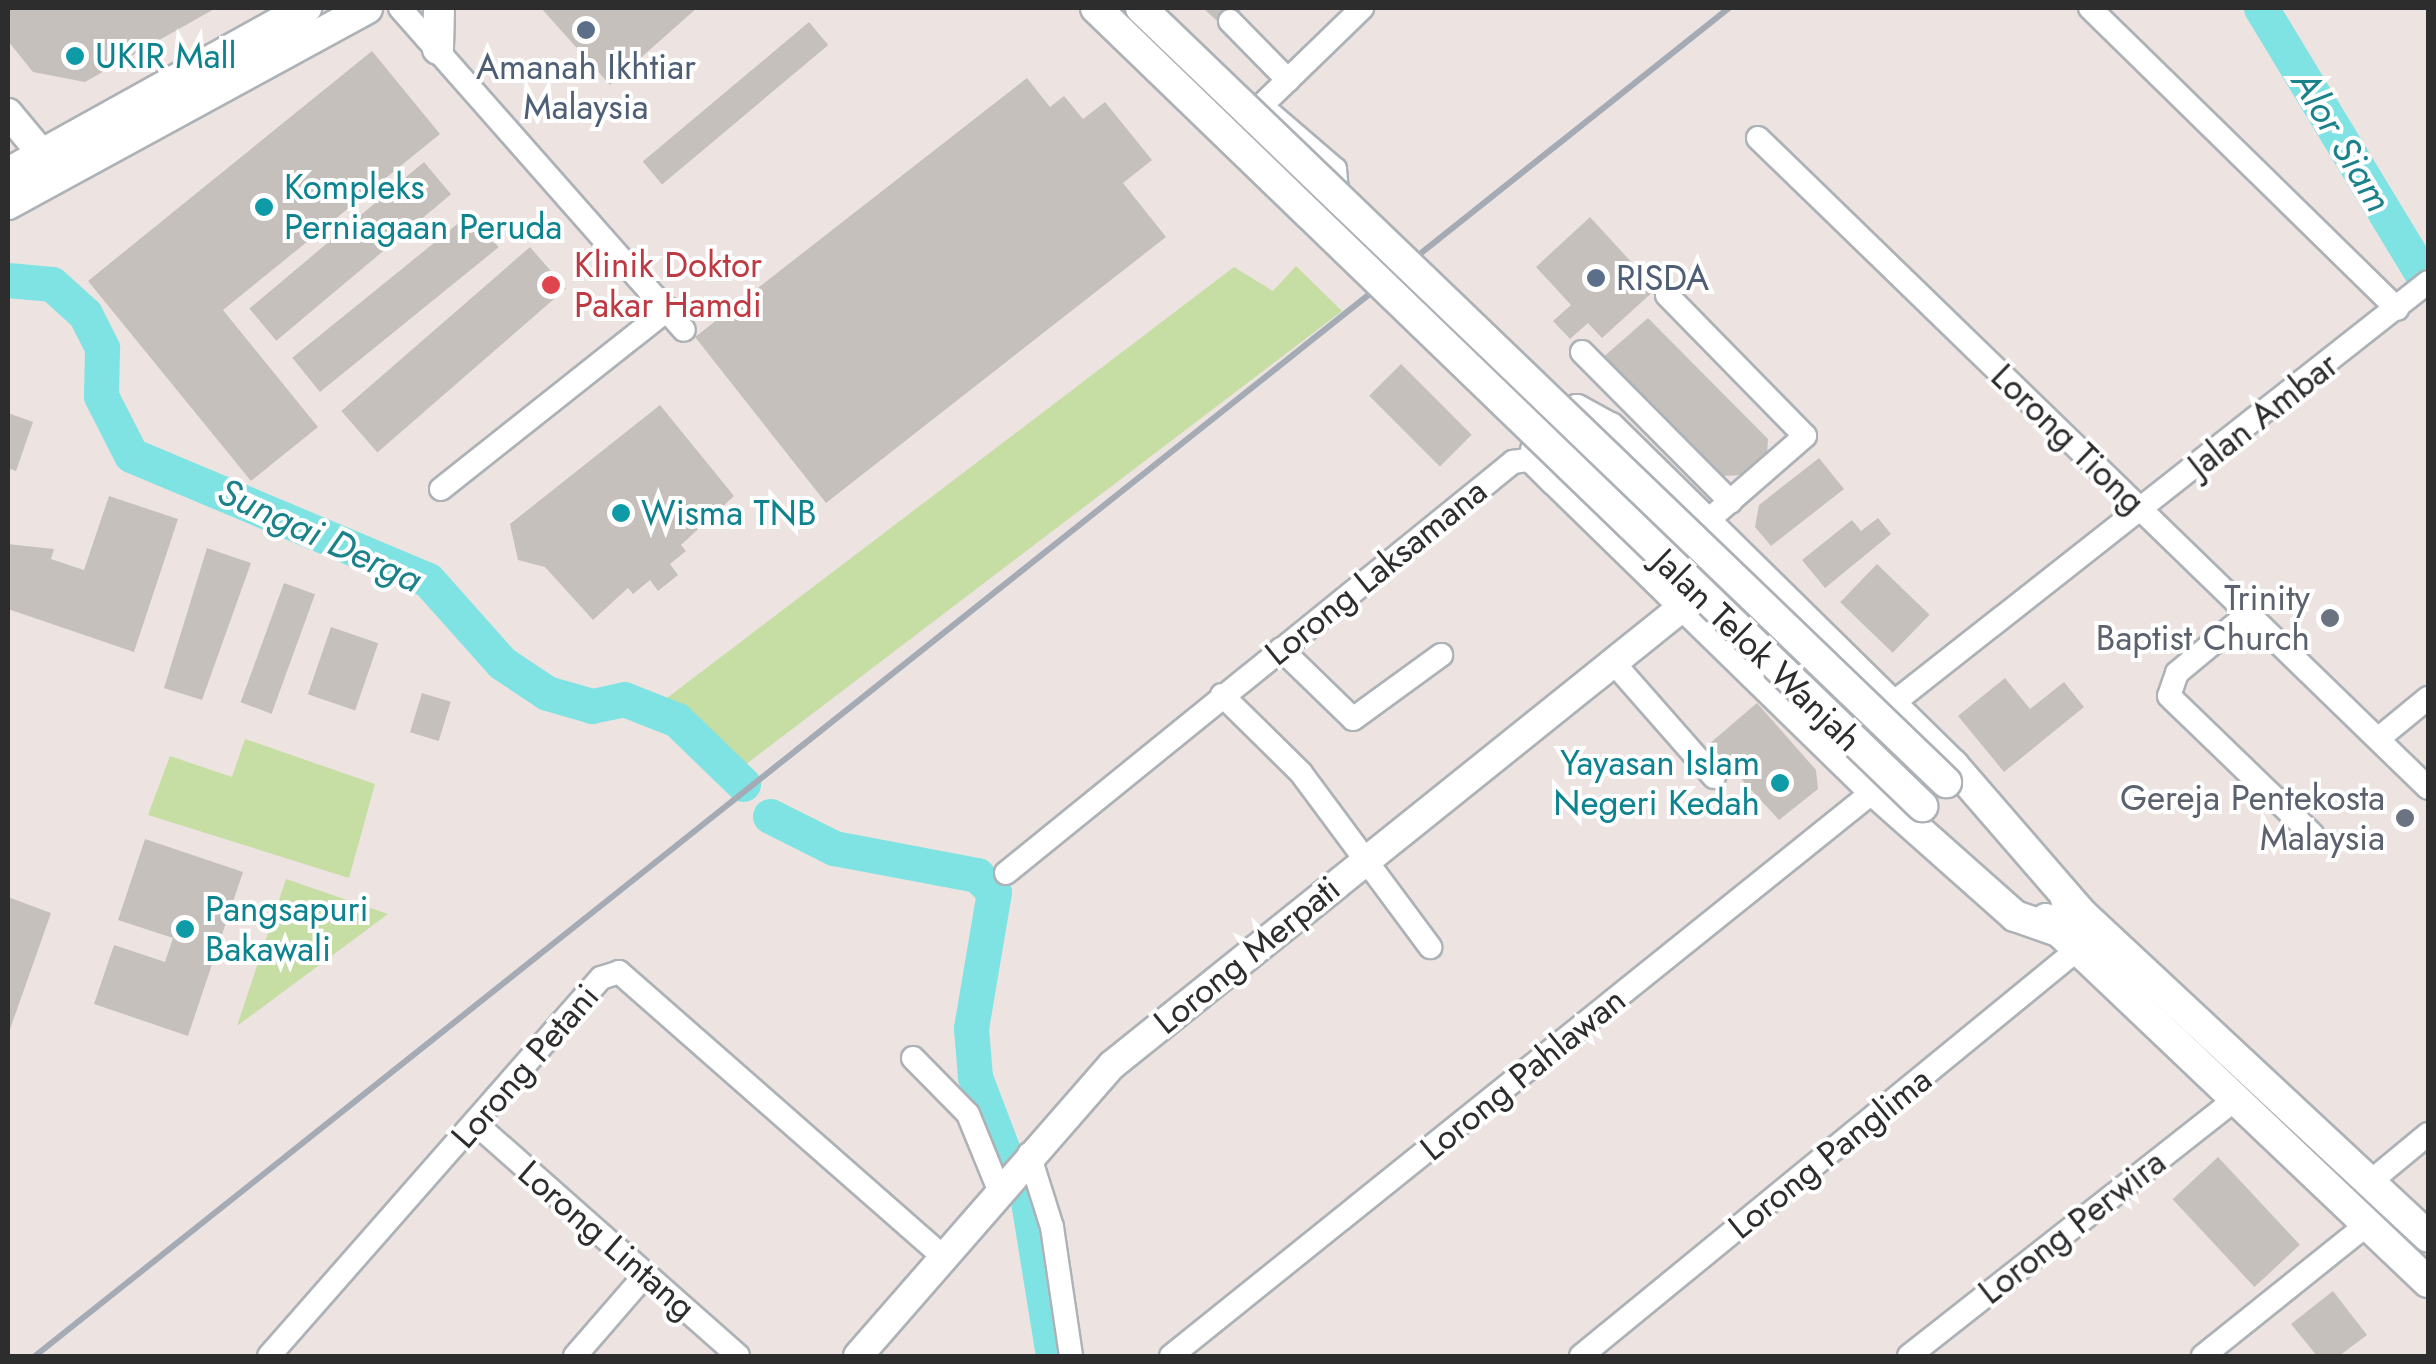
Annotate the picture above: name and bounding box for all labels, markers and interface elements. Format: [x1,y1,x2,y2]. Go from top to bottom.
marker: Amanah Ikhtiar Malaysia [575,19,597,41]
place label: UKIR Mall [95,35,237,77]
marker: UKIR Mall [64,45,86,67]
place label: Amanah Ikhtiar Malaysia [476,46,696,128]
water label: Alor Siam [2282,62,2402,220]
place label: Kompleks Perniagaan Peruda [284,166,562,248]
marker: Kompleks Perniagaan Peruda [253,196,275,218]
place label: Klinik Doktor Pakar Hamdi [574,244,762,326]
place label: RISDA [1616,257,1709,299]
marker: RISDA [1585,267,1607,289]
marker: Klinik Doktor Pakar Hamdi [538,272,564,298]
street label: Jalan Ambar [2180,344,2346,486]
street label: Lorong Tiong [1983,355,2153,523]
water label: Sungai Derga [211,468,429,602]
street label: Lorong Laksamana [1257,470,1495,674]
place label: Wisma TNB [641,492,816,534]
marker: Wisma TNB [610,502,632,524]
street label: Jalan Telok Wanjah [1644,540,1870,760]
place label: Trinity Baptist Church [2096,577,2310,659]
marker: Trinity Baptist Church [2319,607,2341,629]
place label: Yayasan Islam Negeri Kedah [1553,742,1760,824]
marker: Yayasan Islam Negeri Kedah [1769,772,1791,794]
place label: Gereja Pentekosta Malaysia [2120,777,2385,859]
marker: Gereja Pentekosta Malaysia [2394,807,2416,829]
street label: Lorong Merpati [1146,867,1348,1043]
place label: Pangsapuri Bakawali [205,888,369,970]
marker: Pangsapuri Bakawali [174,918,196,940]
street label: Lorong Petani [443,976,607,1156]
street label: Lorong Pahlawan [1412,979,1634,1169]
street label: Lorong Panglima [1720,1058,1940,1248]
street label: Lorong Perwira [1970,1141,2174,1313]
street label: Lorong Lintang [510,1152,704,1328]

